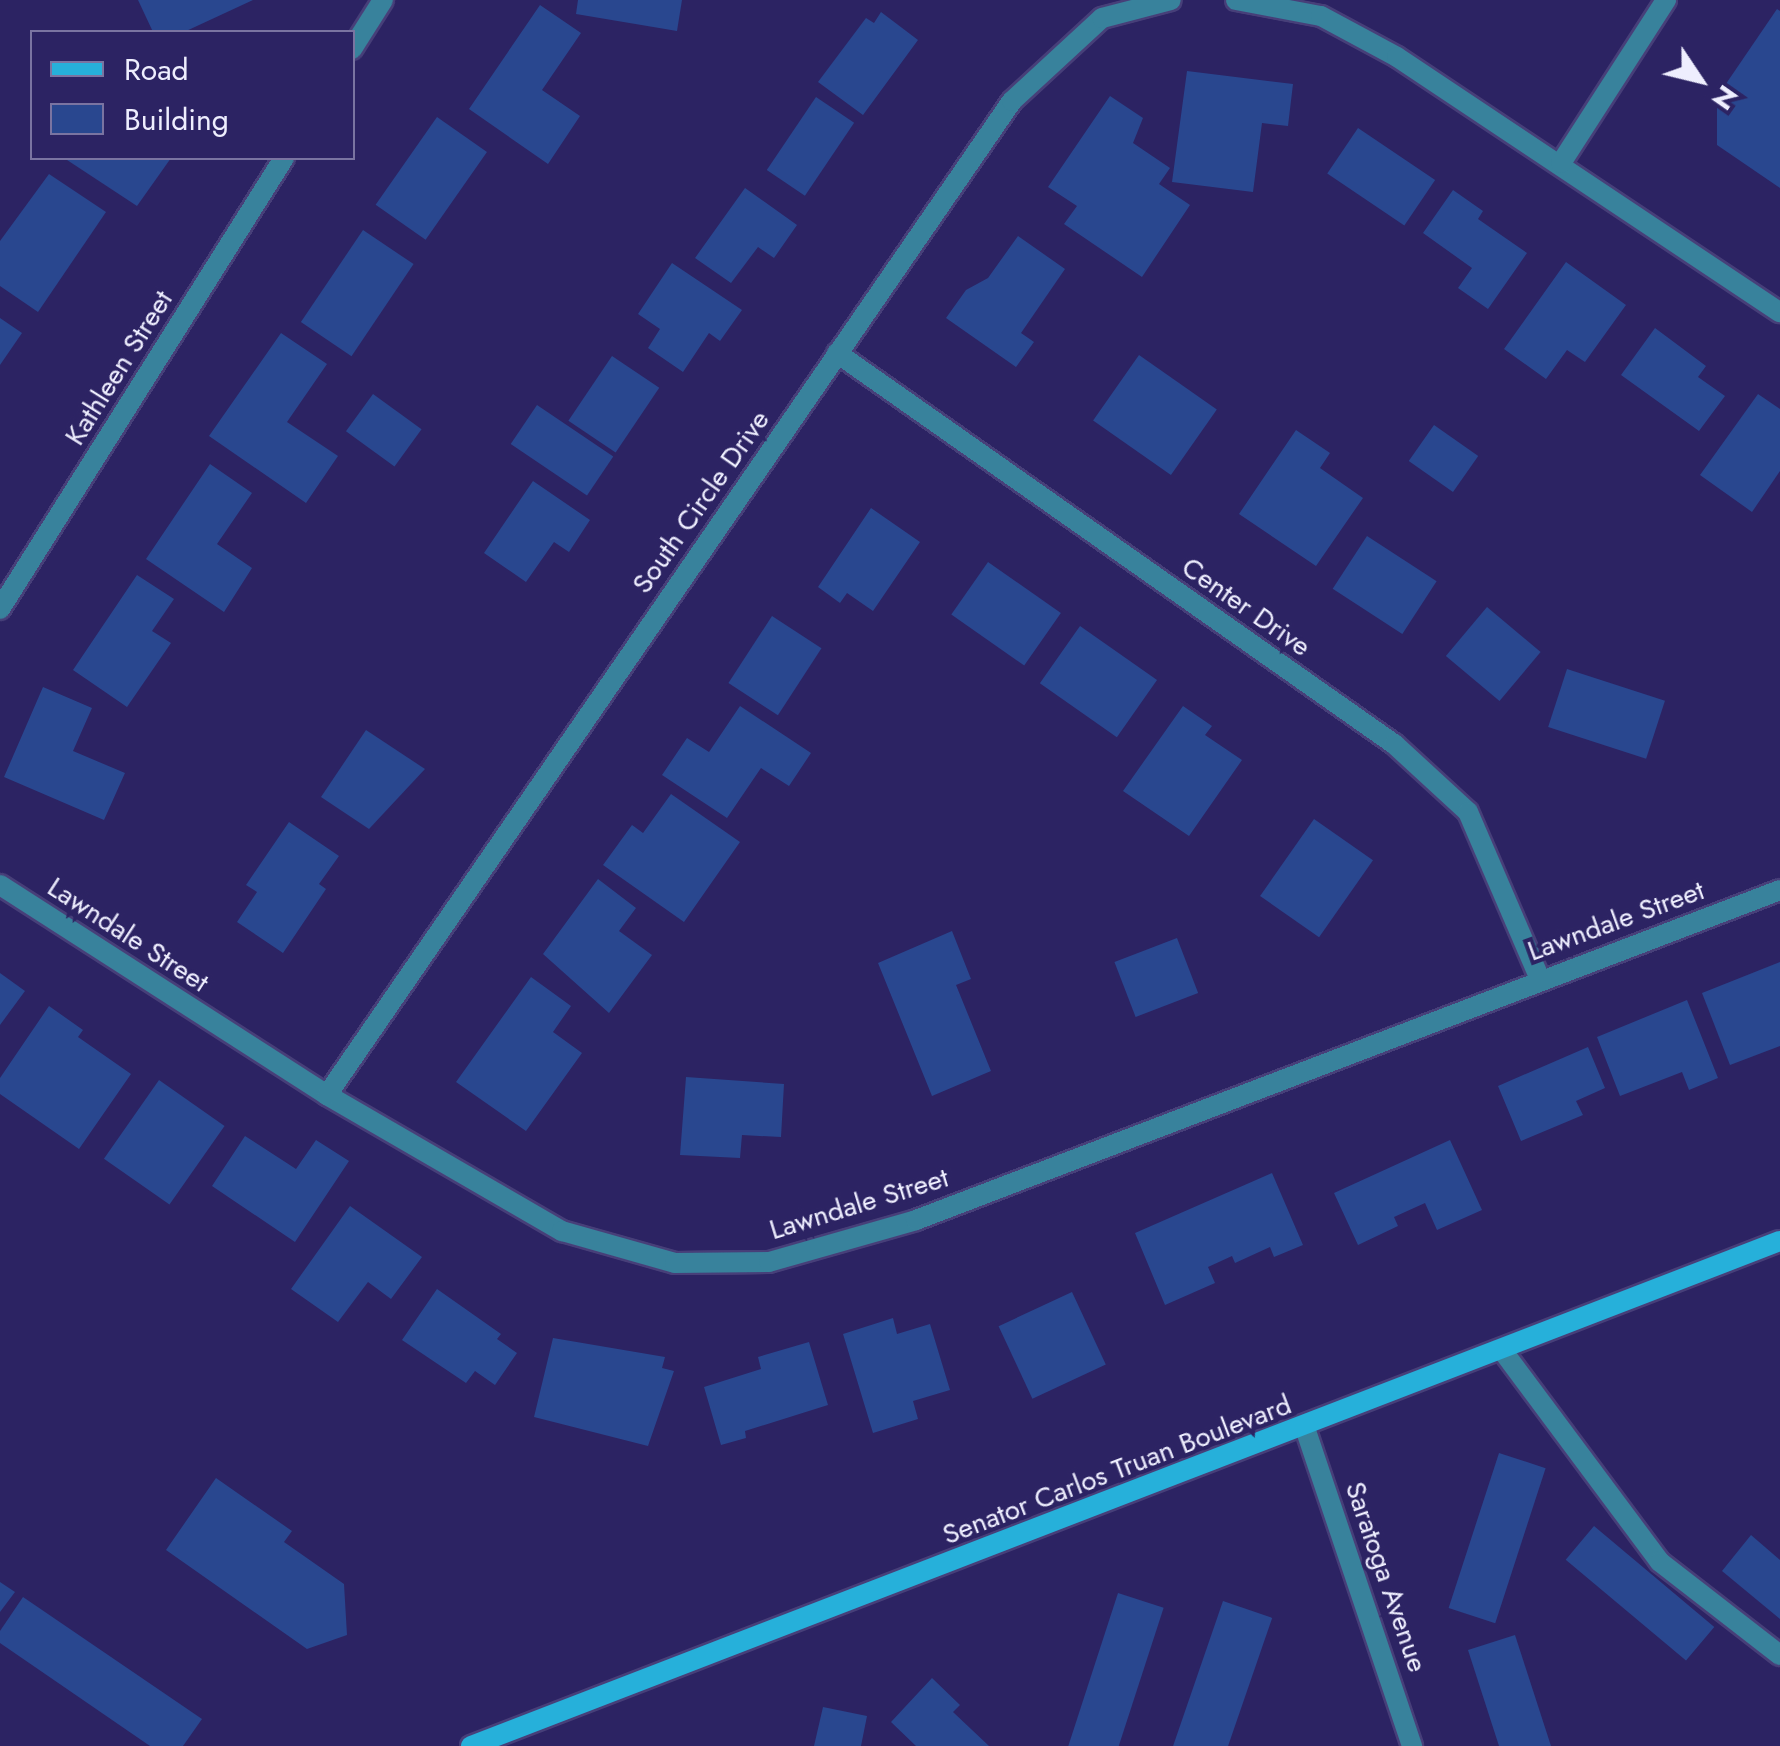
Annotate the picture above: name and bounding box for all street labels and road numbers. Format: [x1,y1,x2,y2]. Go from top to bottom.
street label: Kathleen Street [58,285,180,451]
street label: South Circle Drive [625,404,777,600]
street label: Center Drive [1175,550,1317,664]
street label: Lawndale Street [41,870,215,1000]
street label: Lawndale Street [1523,874,1709,968]
street label: Lawndale Street [766,1161,952,1247]
street label: Senator Carlos Truan Boulevard [938,1388,1296,1552]
street label: Saratoga Avenue [1338,1477,1434,1677]

